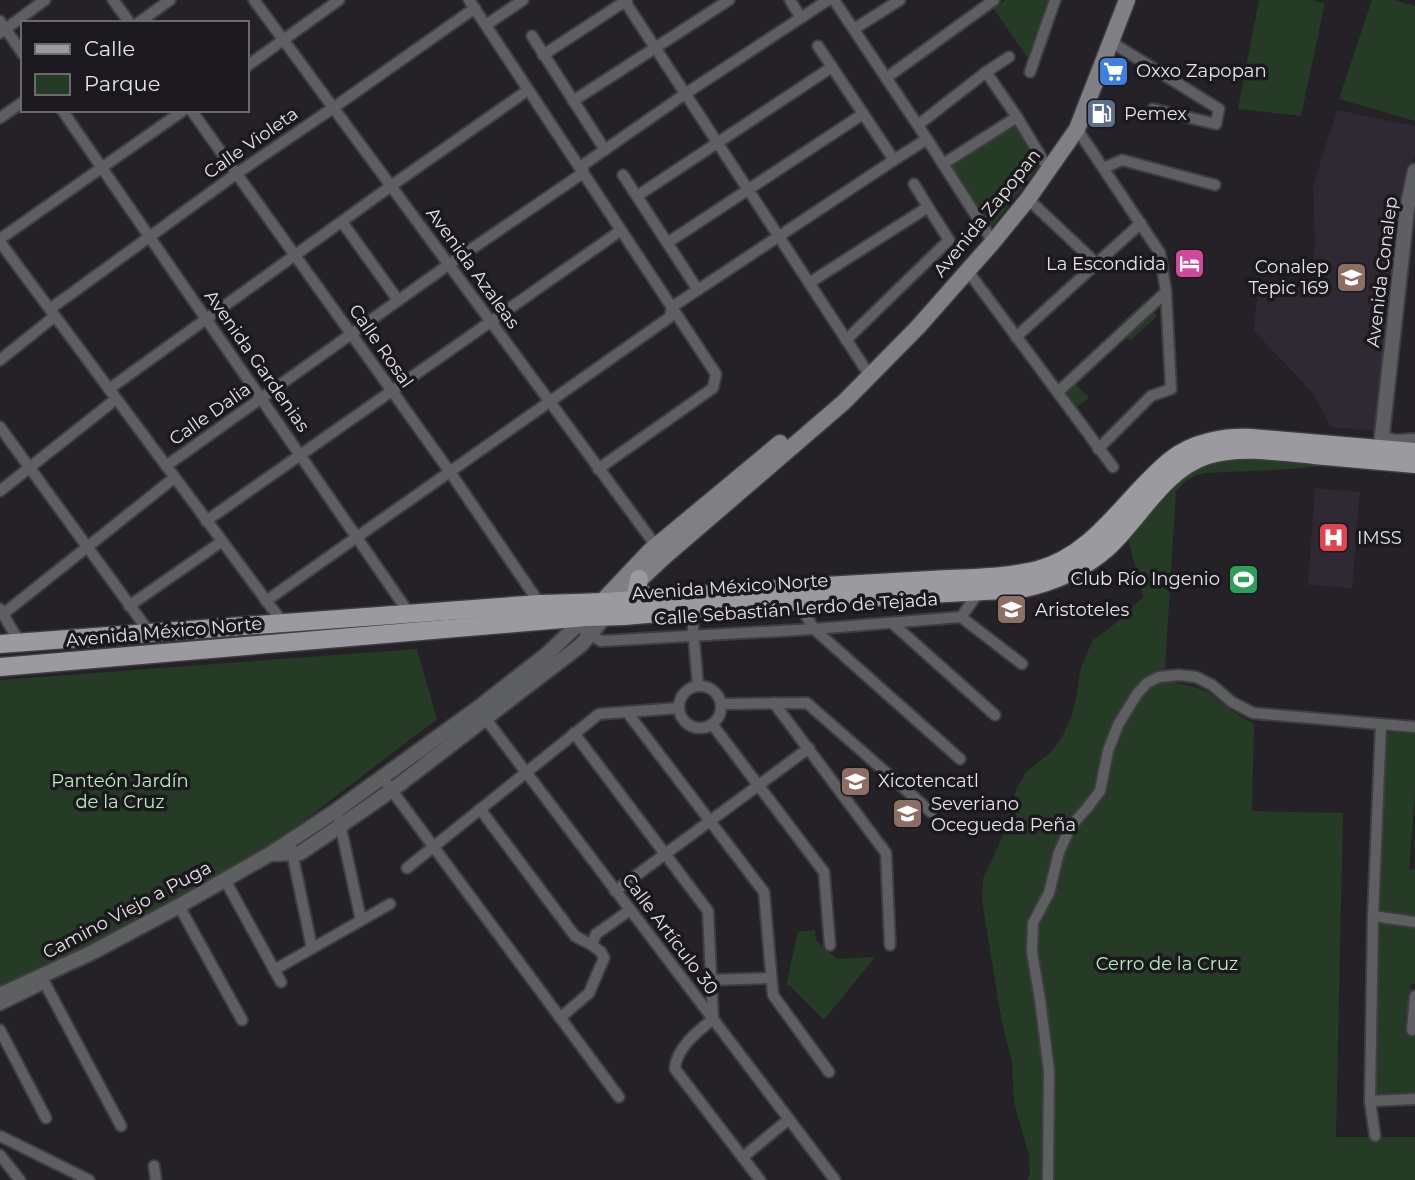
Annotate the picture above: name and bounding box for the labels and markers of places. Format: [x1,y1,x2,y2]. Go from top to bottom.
supermarket icon: Oxxo Zapopan [1096,54,1130,88]
place label: Oxxo Zapopan [1136,60,1267,82]
fuel station icon: Pemex [1084,97,1118,131]
place label: Pemex [1124,103,1187,125]
hotel icon: La Escondida [1172,247,1206,281]
place label: La Escondida [1046,253,1166,275]
place label: Conalep Tepic 169 [1248,256,1329,299]
school or university icon: Conalep Tepic 169 [1335,260,1369,294]
hospital icon: IMSS [1317,521,1351,555]
place label: IMSS [1357,527,1402,549]
sports icon: Club Río Ingenio [1226,562,1260,596]
place label: Club Río Ingenio [1070,568,1220,590]
school or university icon: Aristoteles [995,593,1029,627]
place label: Aristoteles [1035,599,1129,621]
school or university icon: Xicotencatl [838,764,872,798]
place label: Xicotencatl [878,770,979,792]
place label: Severiano Ocegueda Peña [931,793,1076,836]
school or university icon: Severiano Ocegueda Peña [891,797,925,831]

